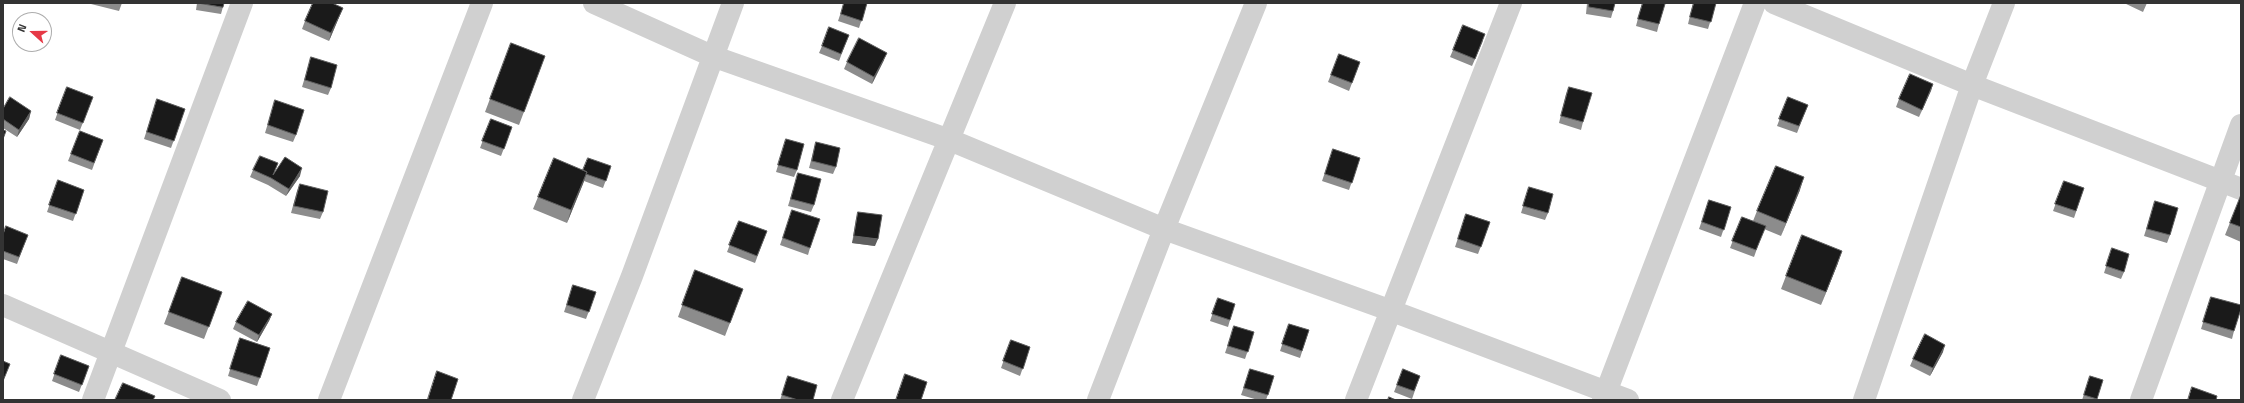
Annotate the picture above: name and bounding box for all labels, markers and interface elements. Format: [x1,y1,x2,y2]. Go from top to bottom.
north arrow [12,12,52,52]
text: N [13,22,31,34]

